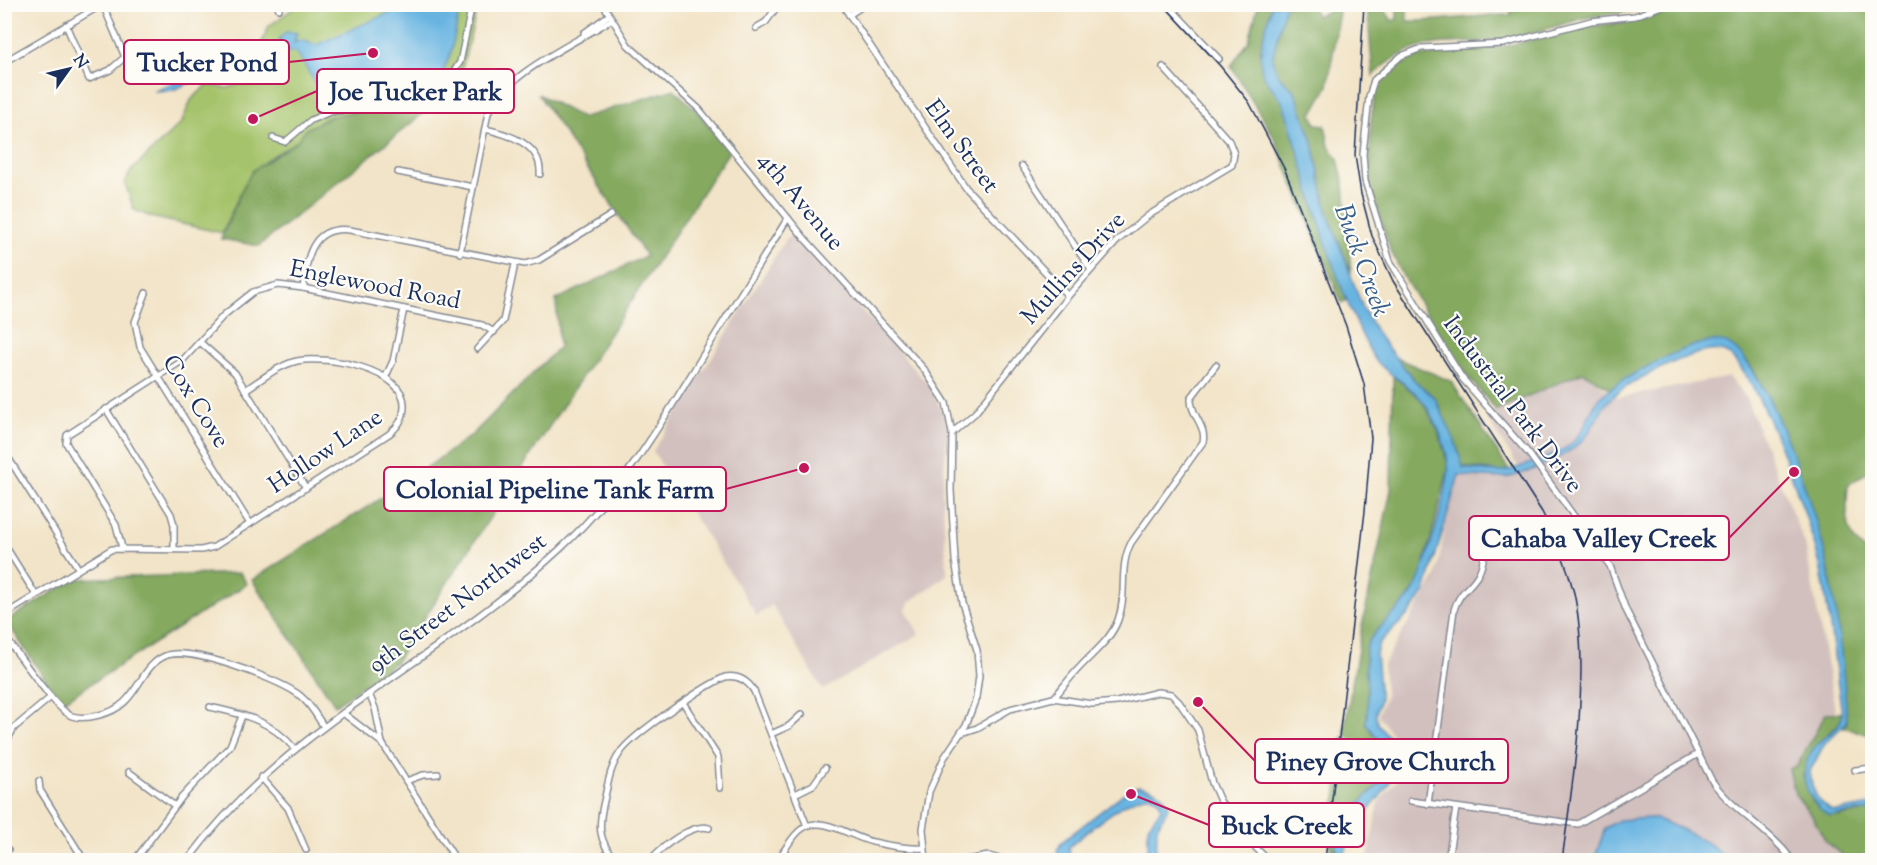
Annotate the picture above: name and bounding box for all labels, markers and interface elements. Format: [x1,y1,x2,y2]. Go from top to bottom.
north arrow [39,39,99,99]
callout: Tucker Pond [124,40,289,84]
text: Tucker Pond [136,46,278,83]
text: N [66,50,93,74]
callout: Joe Tucker Park [317,69,514,113]
text: Joe Tucker Park [328,75,503,112]
street label: Elm Street [915,93,1007,201]
street label: 4th Avenue [749,145,851,259]
water label: Buck Creek [1324,200,1399,323]
street label: Mullins Drive [1014,205,1134,333]
street label: Englewood Road [287,253,464,319]
street label: Industrial Park Drive [1434,309,1590,501]
street label: Cox Cove [153,349,237,455]
street label: Hollow Lane [262,401,390,503]
callout: Colonial Pipeline Tank Farm [384,467,726,511]
text: Colonial Pipeline Tank Farm [396,473,715,510]
callout: Cahaba Valley Creek [1469,516,1729,560]
text: Cahaba Valley Creek [1481,522,1718,559]
street label: 9th Street Northwest [362,526,554,682]
callout: Piney Grove Church [1255,739,1508,783]
text: Piney Grove Church [1266,745,1497,782]
callout: Buck Creek [1209,803,1364,847]
text: Buck Creek [1221,809,1353,846]

